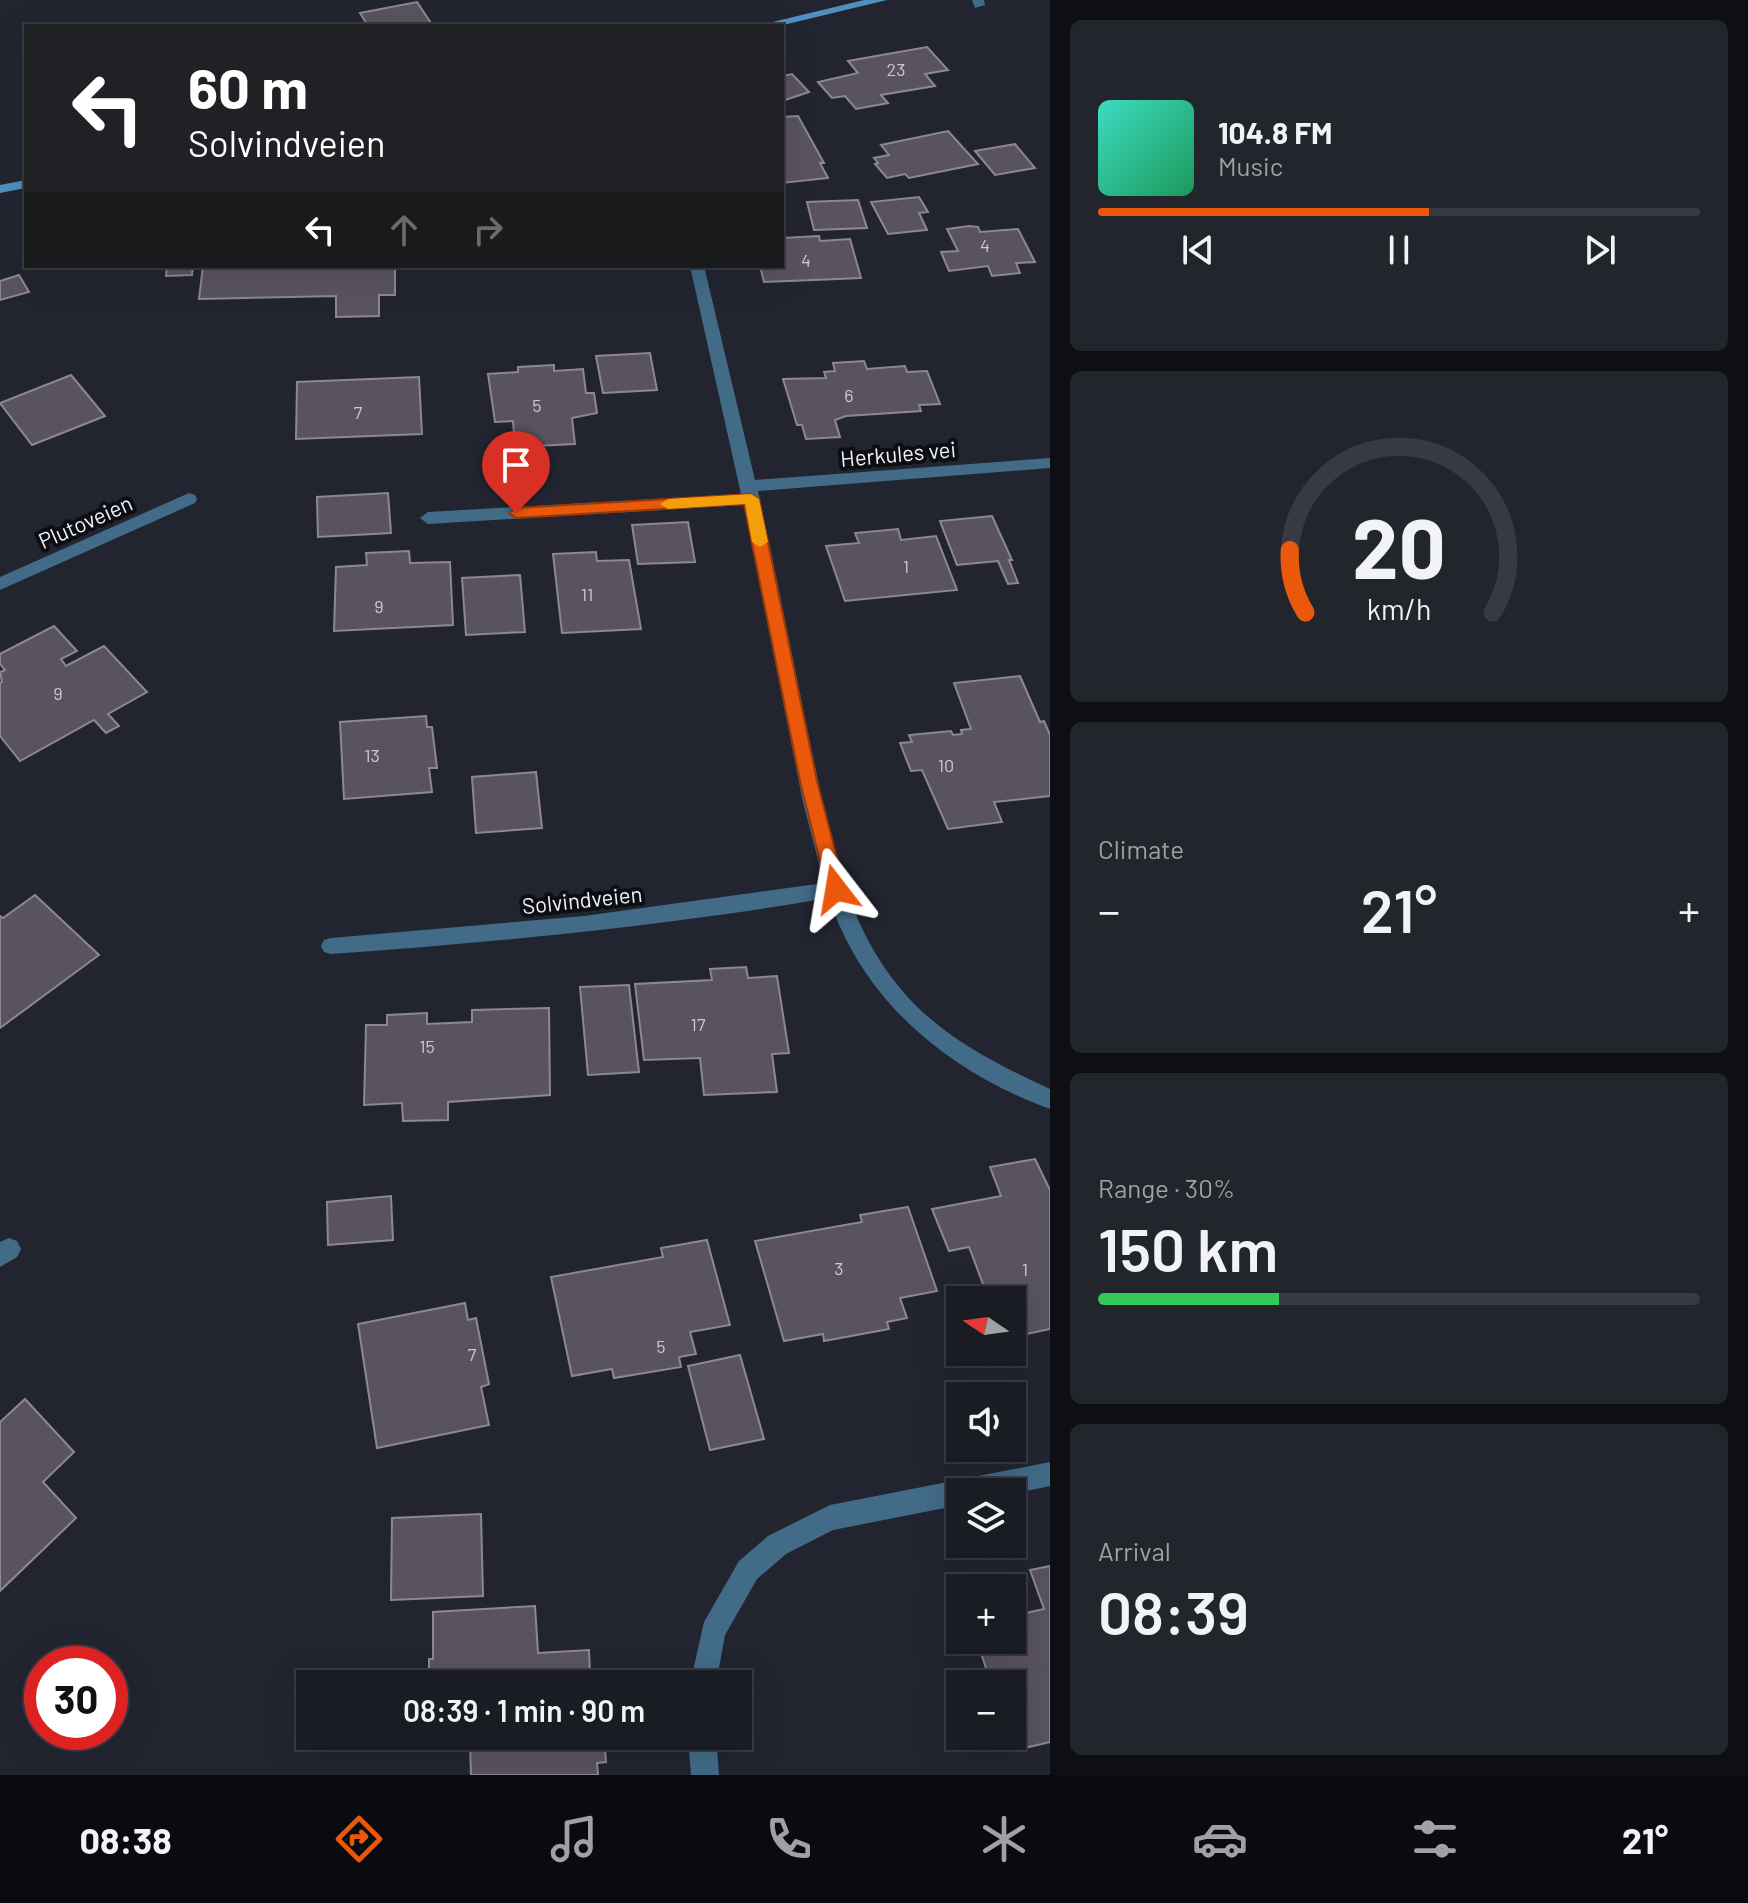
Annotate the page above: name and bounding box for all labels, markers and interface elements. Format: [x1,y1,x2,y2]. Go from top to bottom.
text: 60 m [188,53,308,120]
icon: left [56,56,160,160]
house number: 23 [887,58,905,80]
text: 104.8 FM [1218,114,1332,150]
text: Solvindveien [188,121,385,164]
text: Music [1218,150,1283,181]
icon: left [298,208,342,252]
icon: ahead [382,208,426,252]
icon: right [466,208,510,252]
icon: previous [1176,228,1220,272]
icon: pause [1377,228,1421,272]
icon: next [1578,228,1622,272]
house number: 4 [980,234,990,256]
house number: 4 [801,249,811,271]
house number: 6 [844,384,854,406]
house number: 5 [532,394,542,416]
house number: 7 [354,401,363,423]
pin [482,431,550,513]
street label: Herkules vei [839,435,957,471]
icon: arrive [494,443,538,487]
street label: Plutoveien [34,489,136,553]
text: 20 [1352,495,1446,595]
house number: 1 [903,555,909,577]
house number: 11 [581,583,593,605]
text: km/h [1367,591,1431,626]
house number: 9 [374,595,384,617]
house number: 9 [53,682,63,704]
house number: 13 [364,744,380,766]
house number: 10 [938,754,954,776]
text: Climate [1098,833,1184,864]
position arrow [794,847,878,931]
text: 21° [1361,873,1437,945]
street label: Solvindveien [521,880,643,918]
text: − [1098,883,1120,936]
text: + [1678,883,1700,936]
house number: 17 [691,1013,706,1035]
house number: 15 [419,1035,435,1057]
text: Range · 30% [1098,1172,1235,1203]
text: 150 km [1098,1212,1278,1284]
house number: 3 [834,1257,844,1279]
house number: 1 [1022,1258,1028,1280]
north arrow [946,1286,1026,1366]
map controls [946,1286,1026,1750]
house number: 5 [656,1335,666,1357]
house number: 7 [468,1343,477,1365]
button: sound [946,1382,1026,1462]
button: layers [946,1478,1026,1558]
text: Arrival [1098,1535,1171,1566]
button: + [946,1574,1026,1654]
text: 08:39 [1098,1575,1249,1647]
speed limit sign: 30 [24,1646,128,1750]
button: − [946,1670,1026,1750]
text: 08:39 · 1 min · 90 m [403,1692,645,1728]
icon: directions [331,1811,387,1867]
icon: music [546,1811,602,1867]
icon: phone [761,1811,817,1867]
icon: climate [976,1811,1032,1867]
icon: car [1192,1811,1248,1867]
icon: filters [1407,1811,1463,1867]
text: 08:38 [80,1818,172,1861]
text: 21° [1622,1818,1668,1861]

